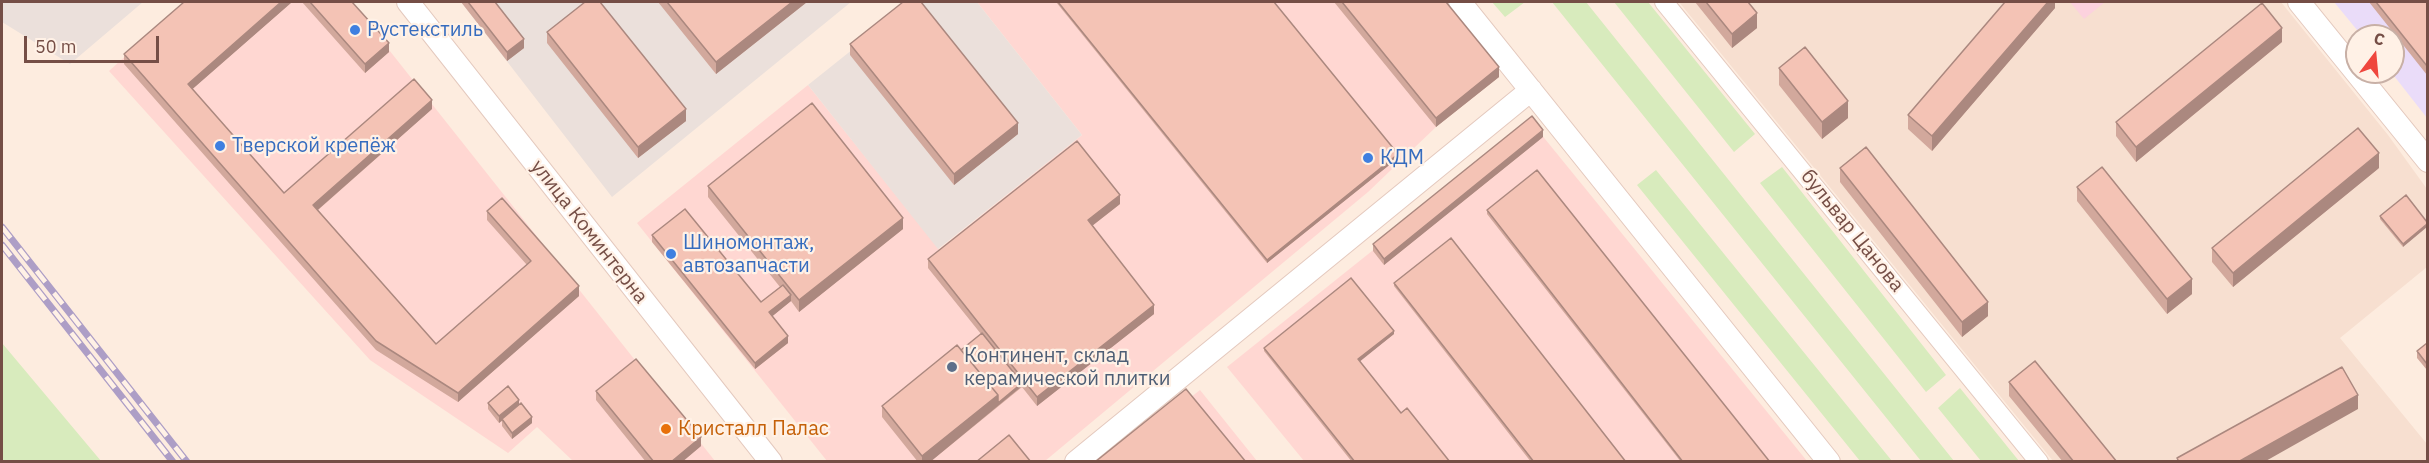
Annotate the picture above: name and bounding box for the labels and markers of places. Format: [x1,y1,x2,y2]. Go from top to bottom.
place label: Рустекстиль [367,18,483,42]
marker: Рустекстиль [348,23,362,37]
place label: Тверской крепёж [232,134,396,158]
marker: Тверской крепёж [213,139,227,153]
place label: КДМ [1380,146,1424,170]
marker: КДМ [1361,151,1375,165]
place label: Шиномонтаж, автозапчасти [683,231,814,278]
marker: Шиномонтаж, автозапчасти [664,247,678,261]
place label: Континент, склад керамической плитки [964,344,1170,391]
marker: Континент, склад керамической плитки [945,360,959,374]
place label: Кристалл Палас [678,417,829,441]
marker: Кристалл Палас [659,422,673,436]

